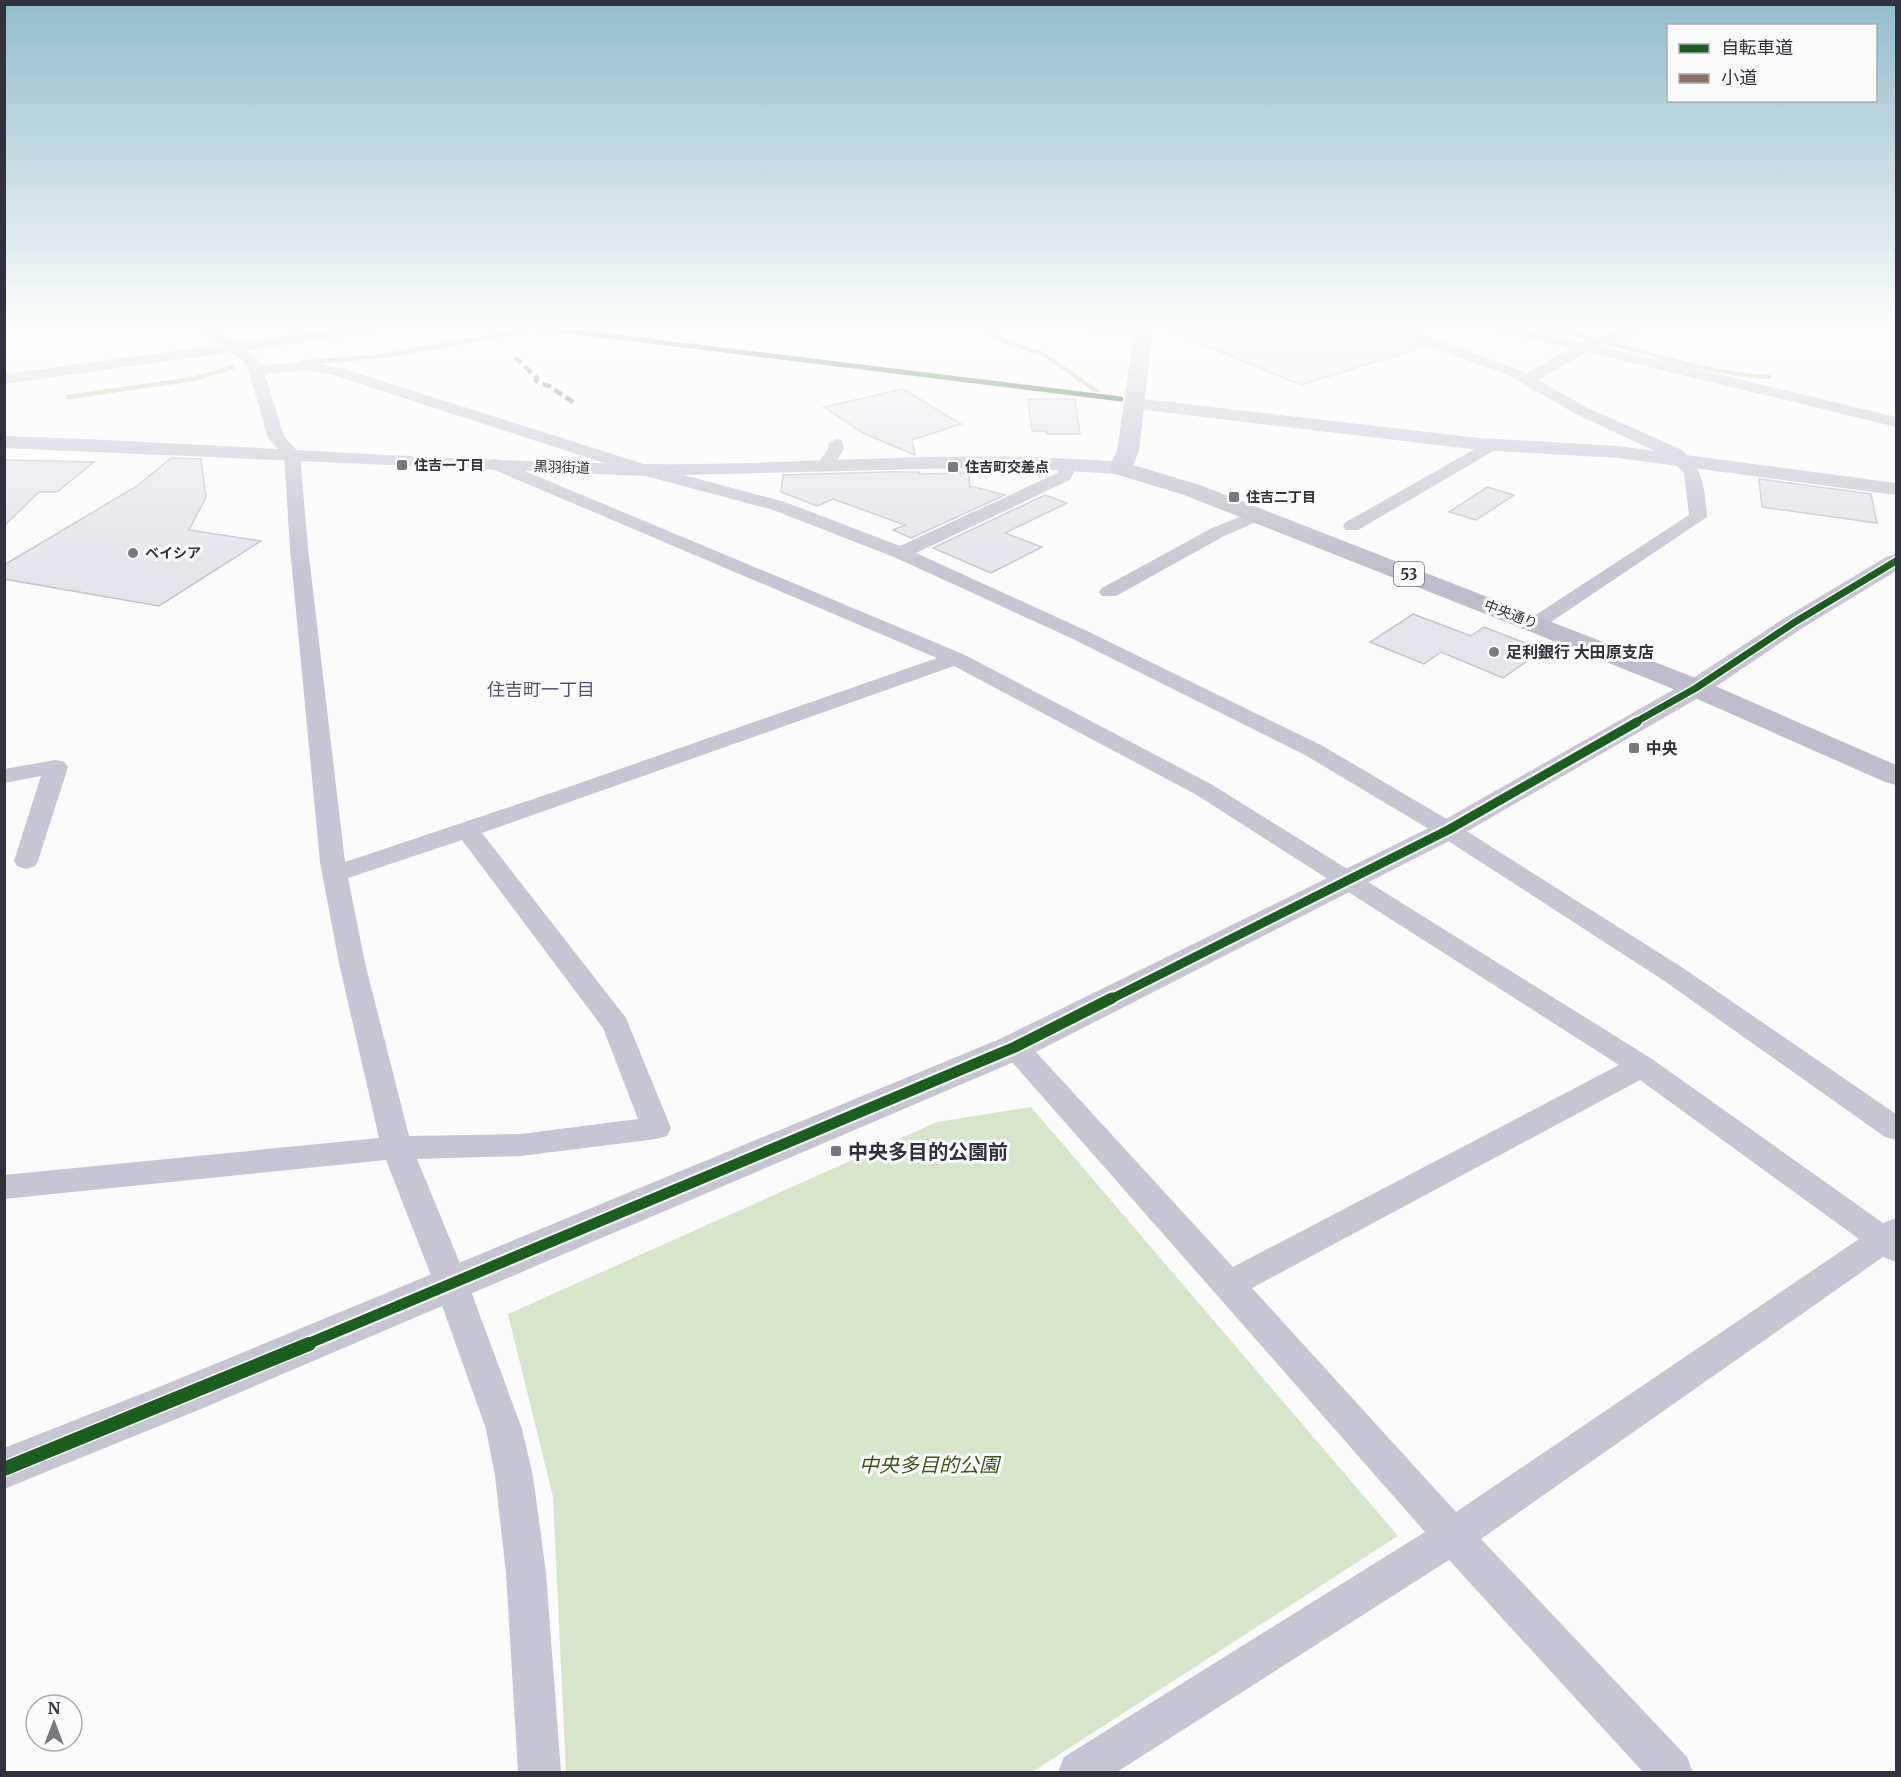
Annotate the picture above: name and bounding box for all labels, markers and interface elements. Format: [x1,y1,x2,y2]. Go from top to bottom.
legend [1667,24,1877,102]
text: 自転車道 [1721,36,1793,59]
text: 小道 [1721,66,1757,89]
place label: 住吉一丁目 [414,456,484,474]
street label: 黒羽街道 [534,457,590,477]
marker: 住吉一丁目 [395,458,409,472]
place label: 住吉町交差点 [965,458,1049,476]
marker: 住吉町交差点 [946,460,960,474]
place label: 住吉二丁目 [1246,488,1316,506]
marker: 住吉二丁目 [1227,490,1241,504]
place label: ベイシア [145,544,201,562]
marker: ベイシア [126,546,140,560]
road number: 53 [1394,562,1424,586]
street label: 中央通り [1482,596,1540,632]
place label: 足利銀行 大田原支店 [1506,642,1654,662]
marker: 足利銀行 大田原支店 [1487,645,1501,659]
district label: 住吉町一丁目 [487,678,595,701]
place label: 中央 [1646,738,1678,758]
marker: 中央 [1627,741,1641,755]
place label: 中央多目的公園前 [848,1139,1008,1164]
marker: 中央多目的公園前 [829,1144,843,1158]
park label: 中央多目的公園 [859,1452,1002,1477]
north arrow [24,1693,84,1753]
text: N [48,1698,61,1718]

